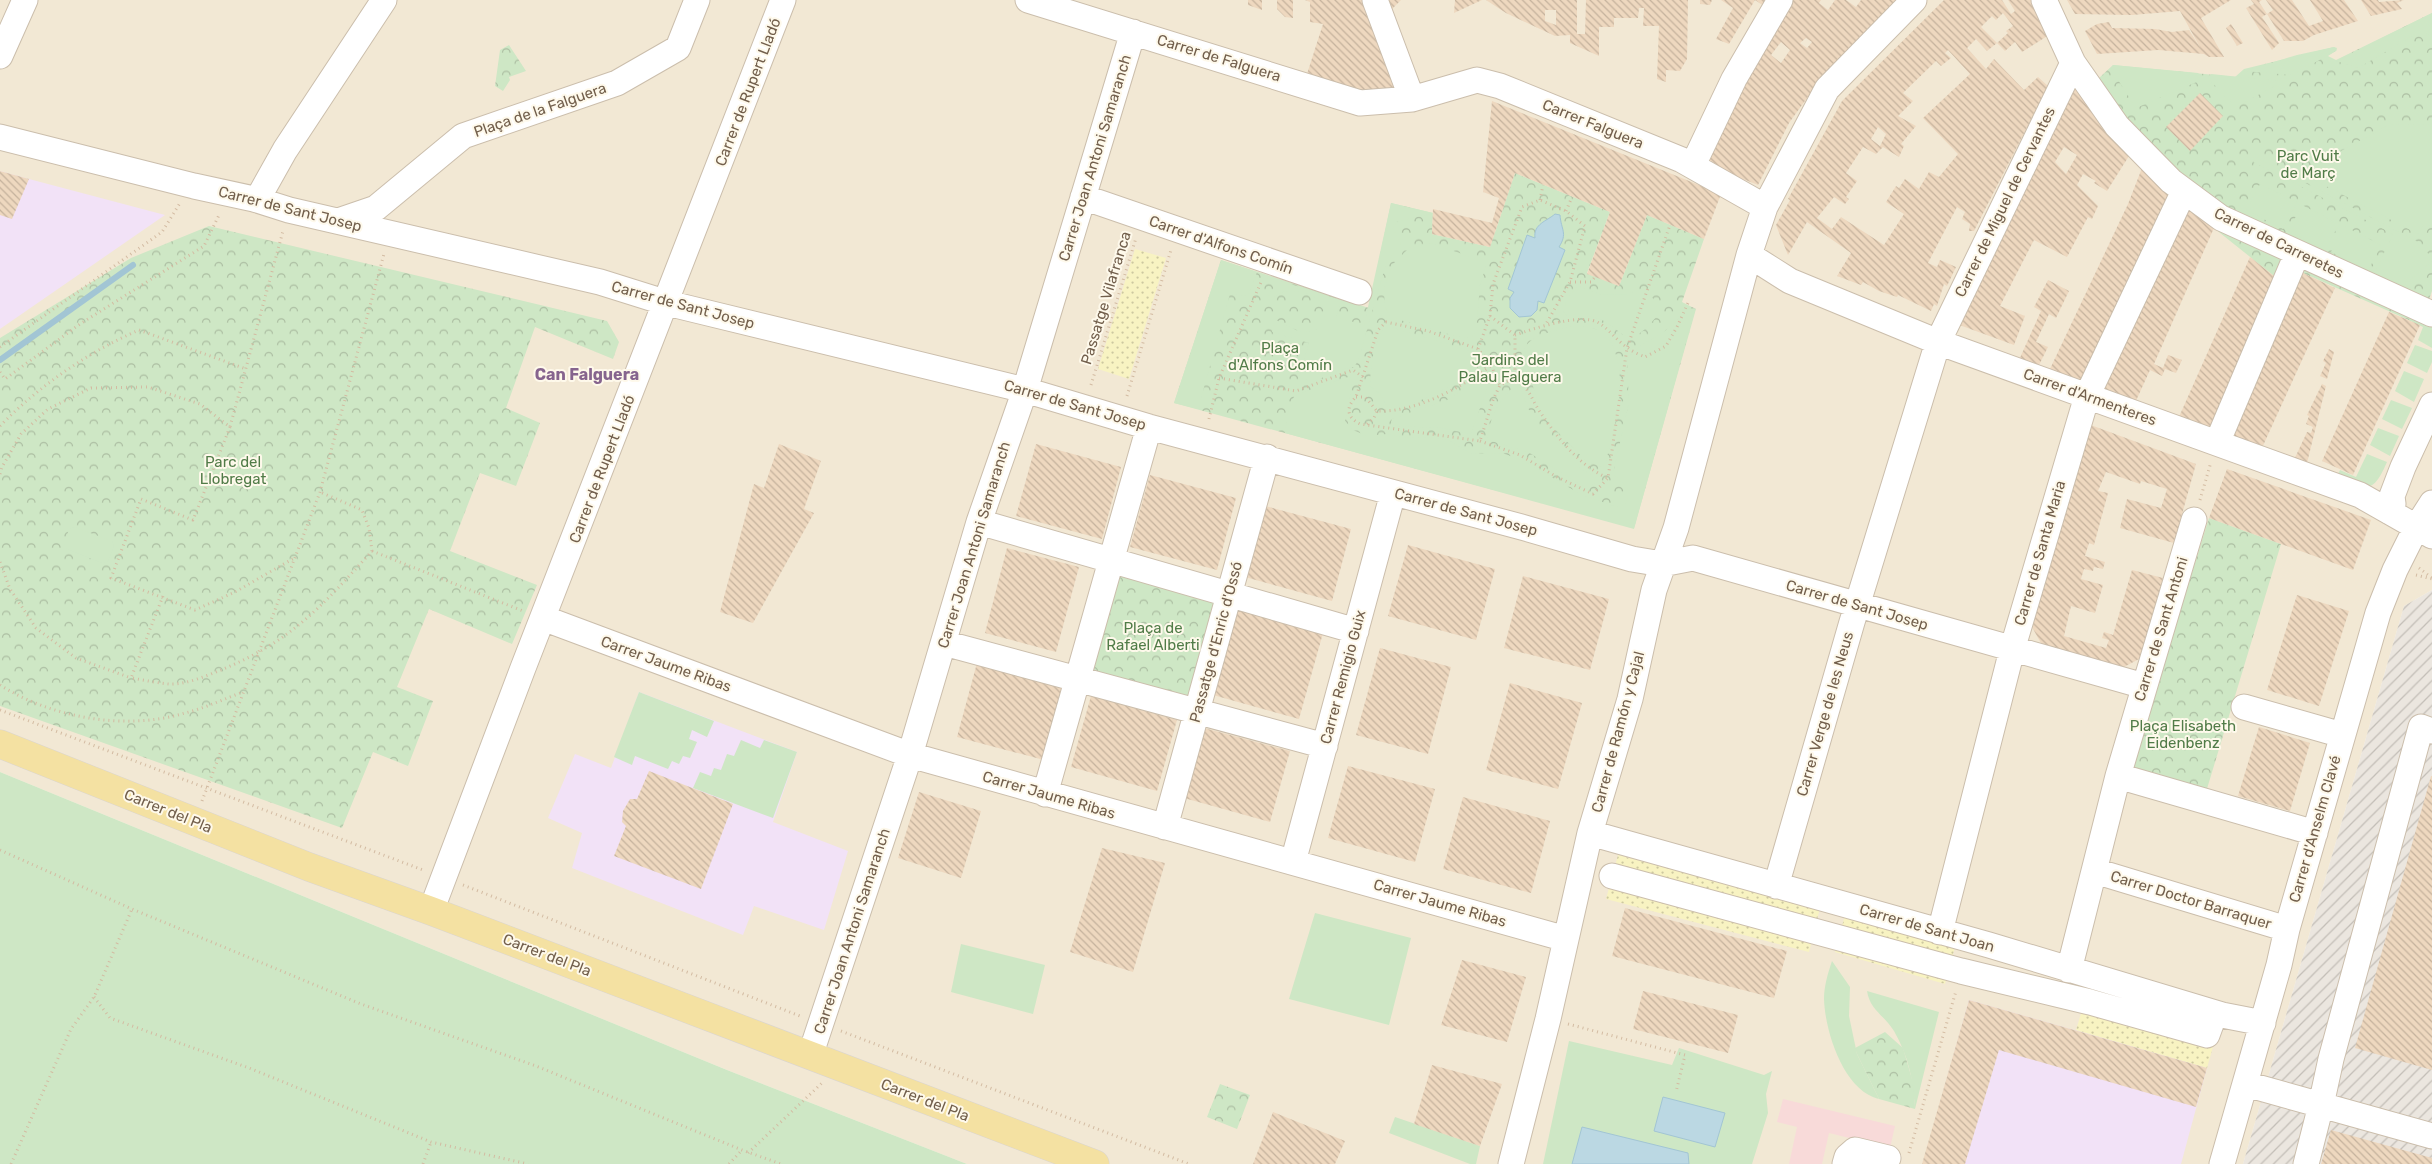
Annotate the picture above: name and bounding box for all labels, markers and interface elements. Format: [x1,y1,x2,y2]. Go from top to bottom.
street label: Carrer de Rupert Lladó [711,15,785,169]
street label: Carrer de Falguera [1155,31,1283,85]
street label: Carrer Joan Antoni Samaranch [1055,52,1135,264]
street label: Plaça de la Falguera [471,79,609,141]
street label: Carrer Falguera [1540,96,1646,152]
street label: Carrer de Miguel de Cervantes [1951,104,2059,300]
park label: Parc Vuit de Març [2277,147,2339,182]
street label: Carrer de Sant Josep [216,182,364,236]
street label: Carrer de Carreretes [2211,204,2347,282]
street label: Carrer d'Alfons Comín [1147,212,1295,278]
street label: Passatge Vilafranca [1077,229,1135,367]
street label: Carrer de Sant Josep [610,277,756,333]
park label: Plaça d'Alfons Comín [1228,339,1332,374]
park label: Jardins del Palau Falguera [1459,351,1561,386]
district label: Can Falguera [535,365,639,384]
street label: Carrer d'Armenteres [2021,365,2159,430]
street label: Carrer de Sant Josep [1002,376,1148,434]
street label: Carrer de Rupert Lladó [565,392,639,546]
street label: Carrer Joan Antoni Samaranch [934,439,1014,651]
park label: Parc del Llobregat [200,453,266,488]
street label: Carrer de Santa Maria [2011,478,2069,628]
street label: Carrer de Sant Josep [1393,484,1539,540]
street label: Carrer de Sant Antoni [2130,555,2192,703]
street label: Passatge d'Enric d'Ossó [1186,559,1246,725]
street label: Carrer de Sant Josep [1784,576,1930,634]
street label: Carrer Remigio Guix [1316,608,1370,746]
park label: Plaça de Rafael Alberti [1106,619,1200,654]
street label: Carrer Verge de les Neus [1793,629,1857,798]
street label: Carrer Jaume Ribas [598,632,734,696]
street label: Carrer de Ramón y Cajal [1588,649,1648,815]
park label: Plaça Elisabeth Eidenbenz [2130,717,2236,752]
street label: Carrer d'Anselm Clavé [2285,753,2345,905]
street label: Carrer Jaume Ribas [980,767,1118,823]
street label: Carrer del Pla [121,785,215,837]
street label: Carrer Joan Antoni Samaranch [810,826,894,1036]
street label: Carrer Doctor Barraquer [2108,867,2274,933]
street label: Carrer Jaume Ribas [1371,875,1509,931]
street label: Carrer de Sant Joan [1857,900,1997,956]
street label: Carrer del Pla [500,930,594,980]
street label: Carrer del Pla [878,1075,972,1125]

